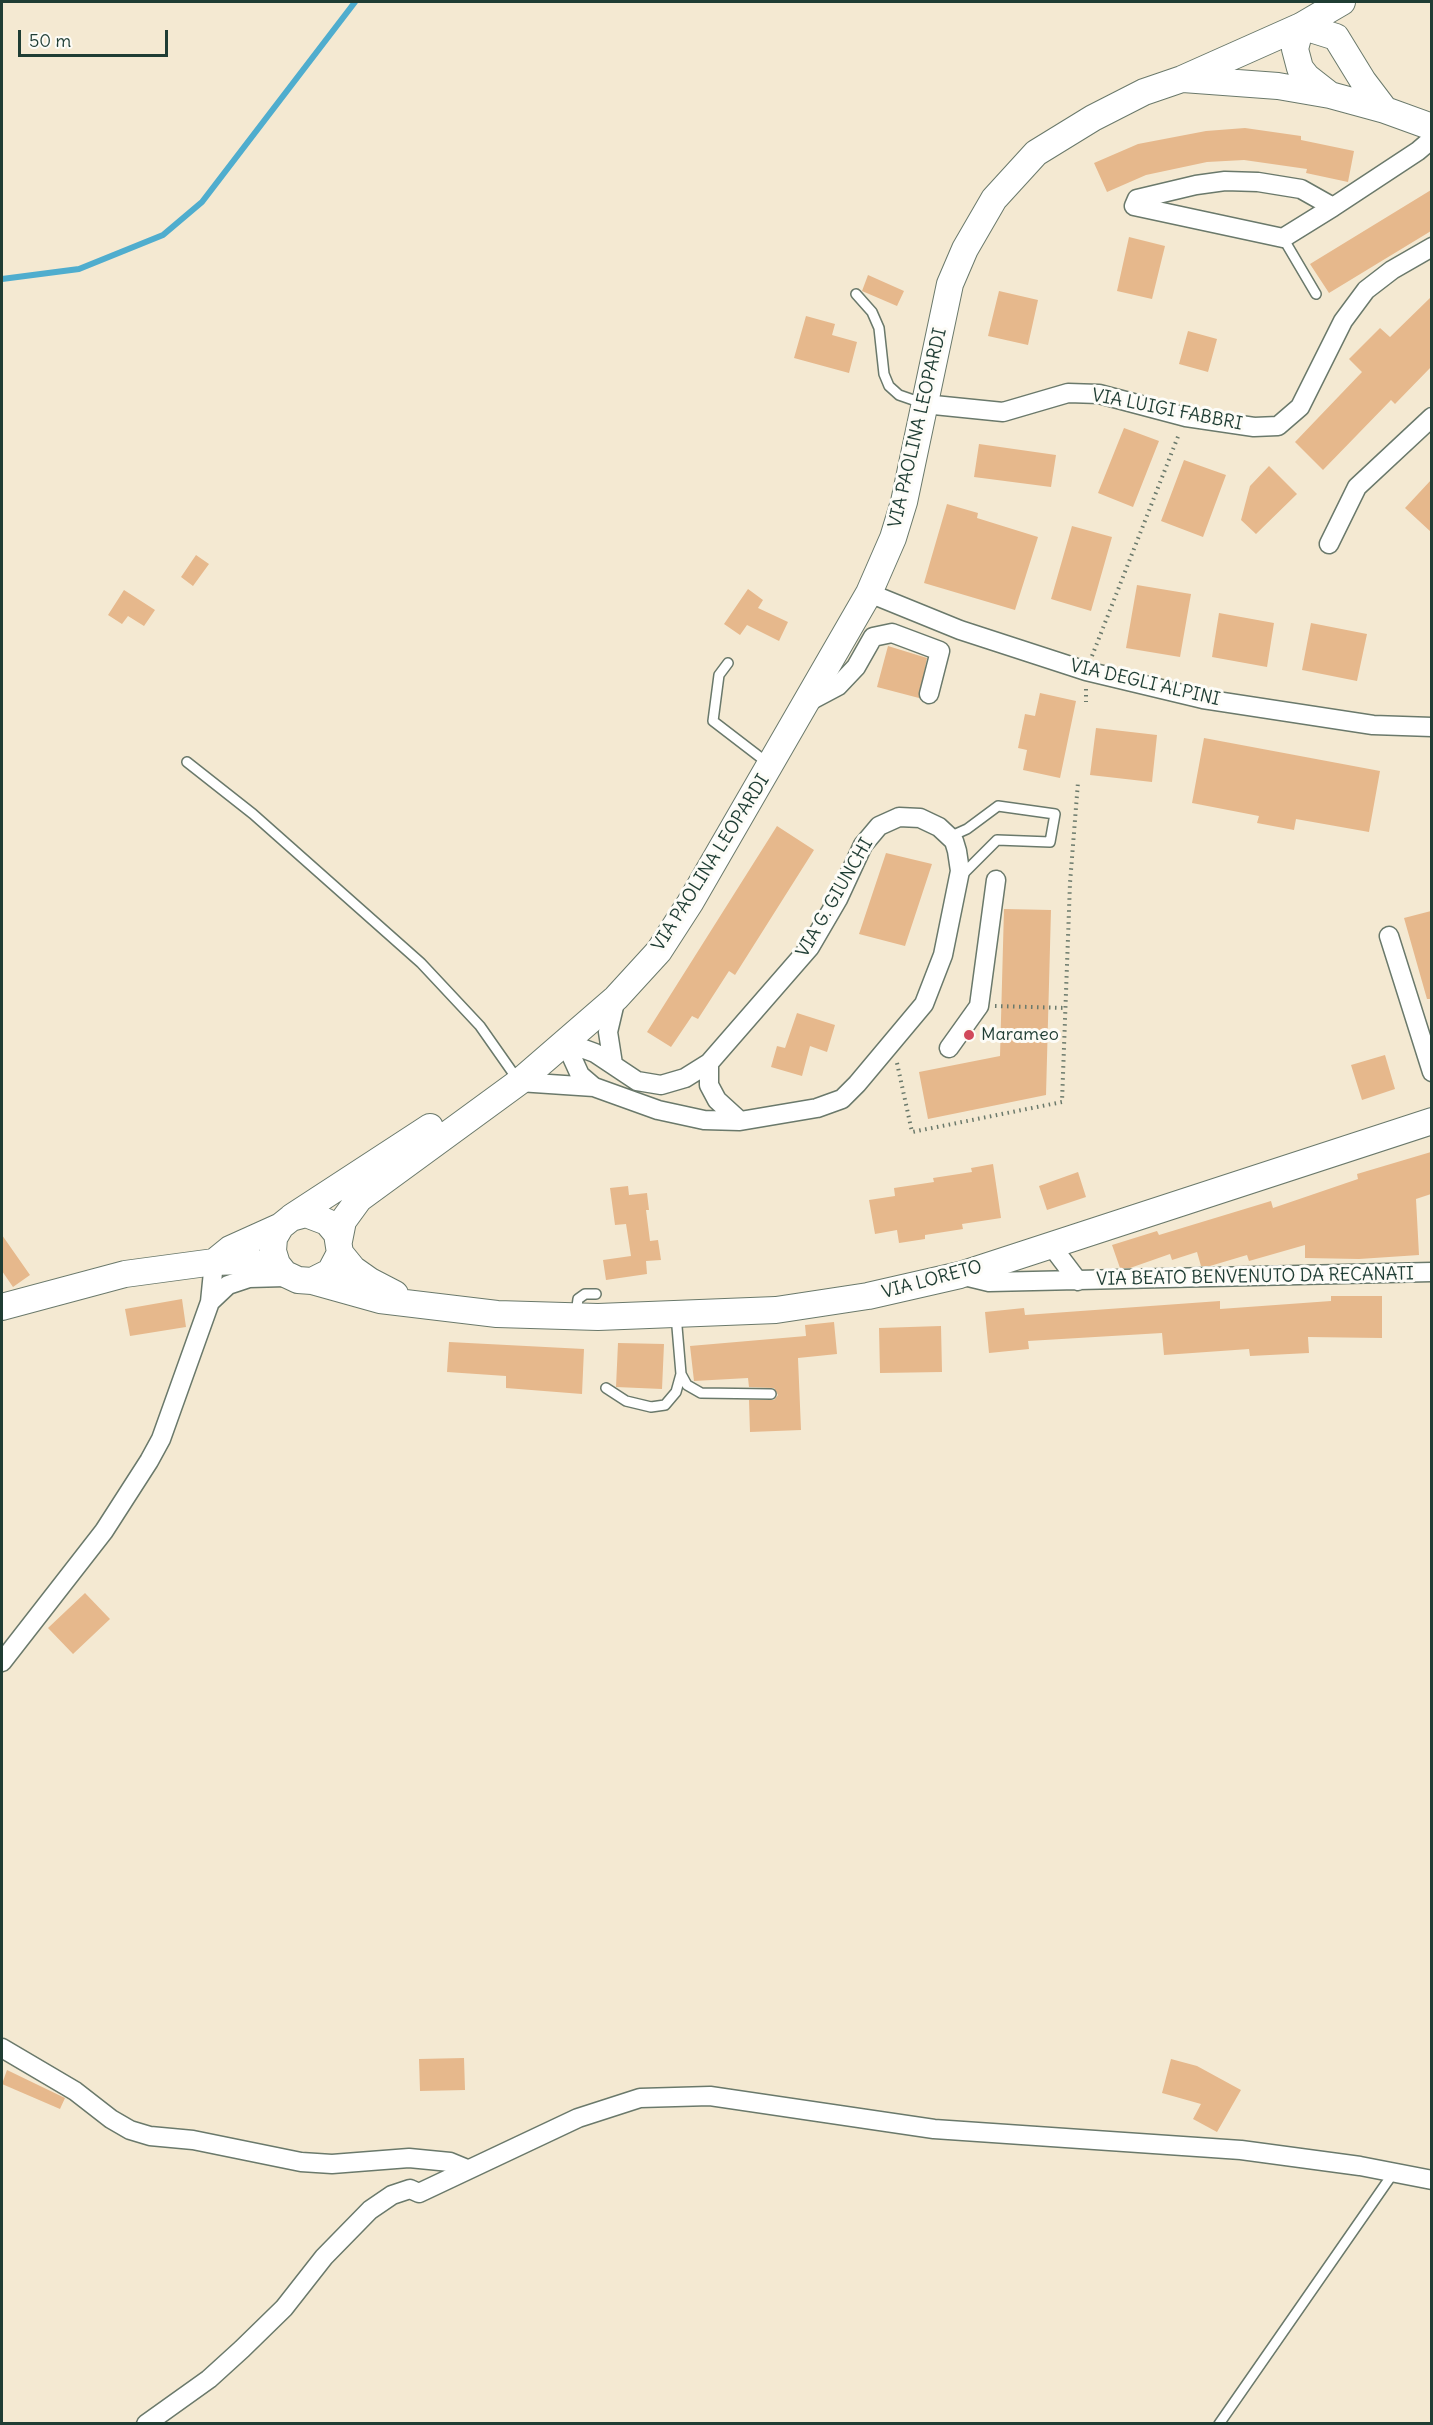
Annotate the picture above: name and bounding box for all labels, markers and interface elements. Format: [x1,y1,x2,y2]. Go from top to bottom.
scale bar [21,18,171,56]
text: 50 m [29,29,71,52]
street label: VIA PAOLINA LEOPARDI [885,326,951,530]
street label: VIA LUIGI FABBRI [1090,385,1244,435]
street label: VIA DEGLI ALPINI [1068,655,1222,711]
street label: VIA PAOLINA LEOPARDI [648,771,774,955]
street label: VIA G. GIUNCHI [792,835,878,961]
place label: Marameo [981,1024,1059,1046]
marker: Marameo [962,1028,976,1042]
street label: VIA LORETO [880,1256,984,1304]
street label: VIA BEATO BENVENUTO DA RECANATI [1096,1263,1414,1291]

